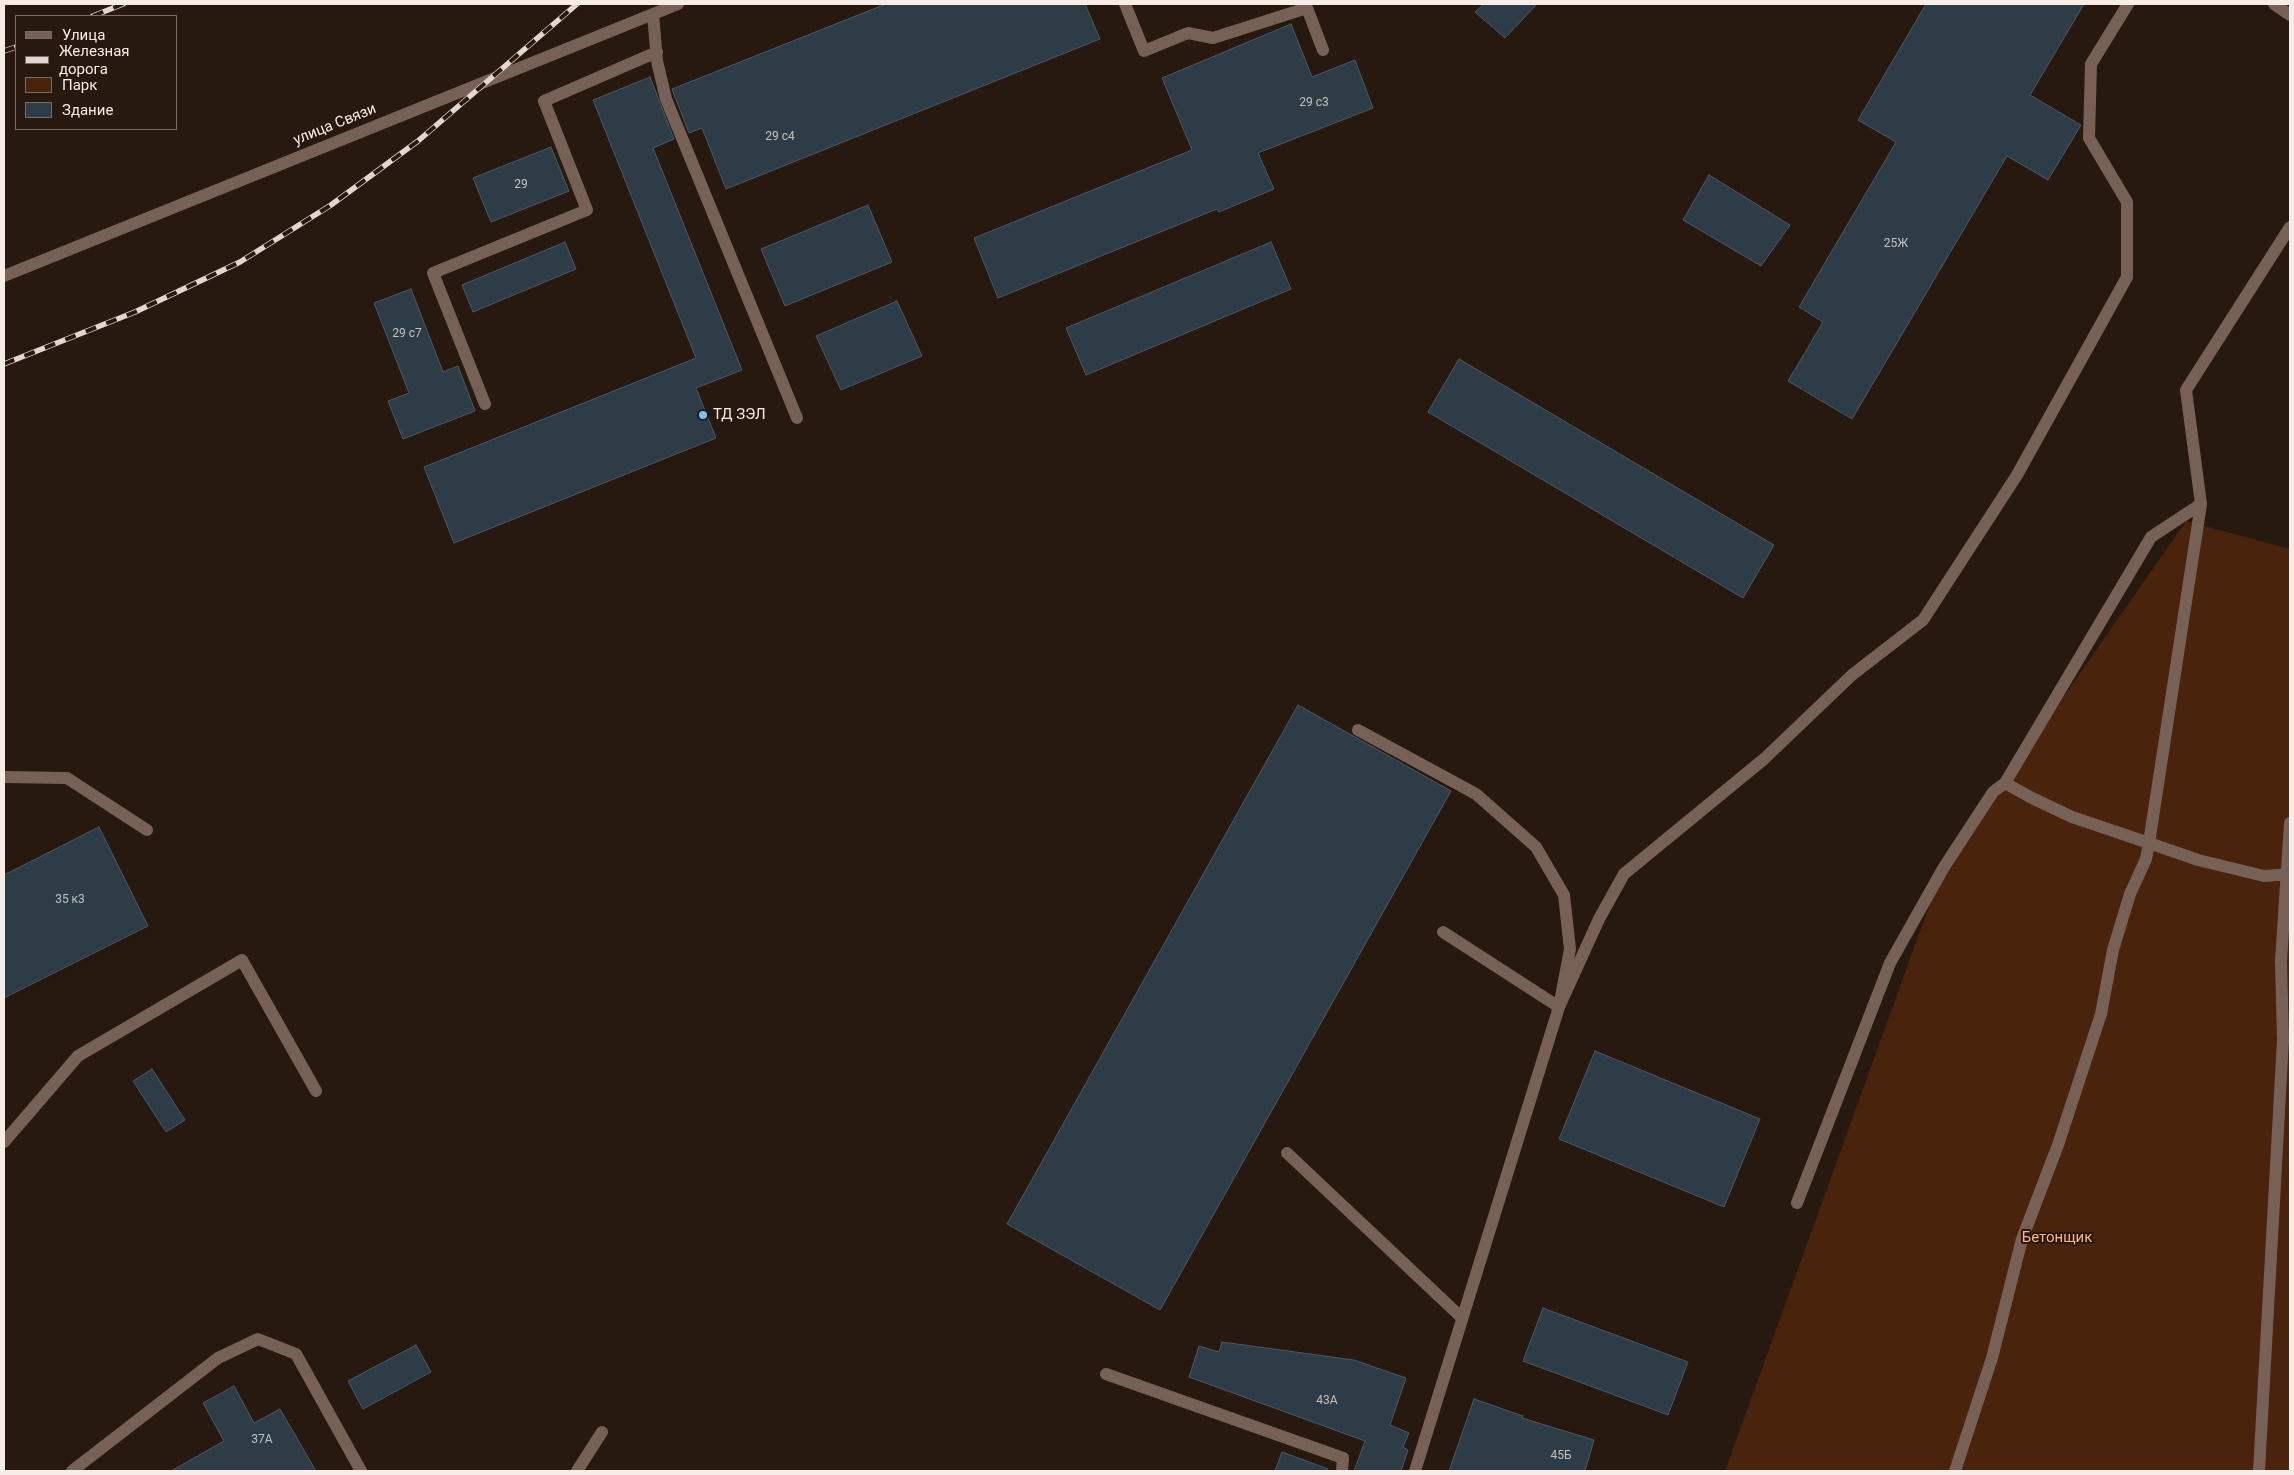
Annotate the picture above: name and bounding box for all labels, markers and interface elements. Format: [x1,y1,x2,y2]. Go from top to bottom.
legend [15,15,178,130]
text: Улица [62,26,105,44]
text: Железная дорога [59,42,130,78]
text: Парк [62,76,97,94]
house number: 29 с3 [1299,96,1329,110]
street label: улица Связи [291,100,379,150]
text: Здание [62,101,113,119]
house number: 29 с4 [765,130,795,144]
house number: 29 [514,178,528,192]
house number: 25Ж [1884,237,1908,251]
house number: 29 с7 [392,327,422,341]
place label: ТД ЗЭЛ [713,406,766,424]
marker: ТД ЗЭЛ [697,409,709,421]
house number: 35 к3 [55,893,85,907]
park label: Бетонщик [2022,1229,2092,1247]
house number: 43А [1316,1394,1338,1408]
house number: 37А [251,1433,273,1447]
house number: 45Б [1550,1449,1572,1463]

